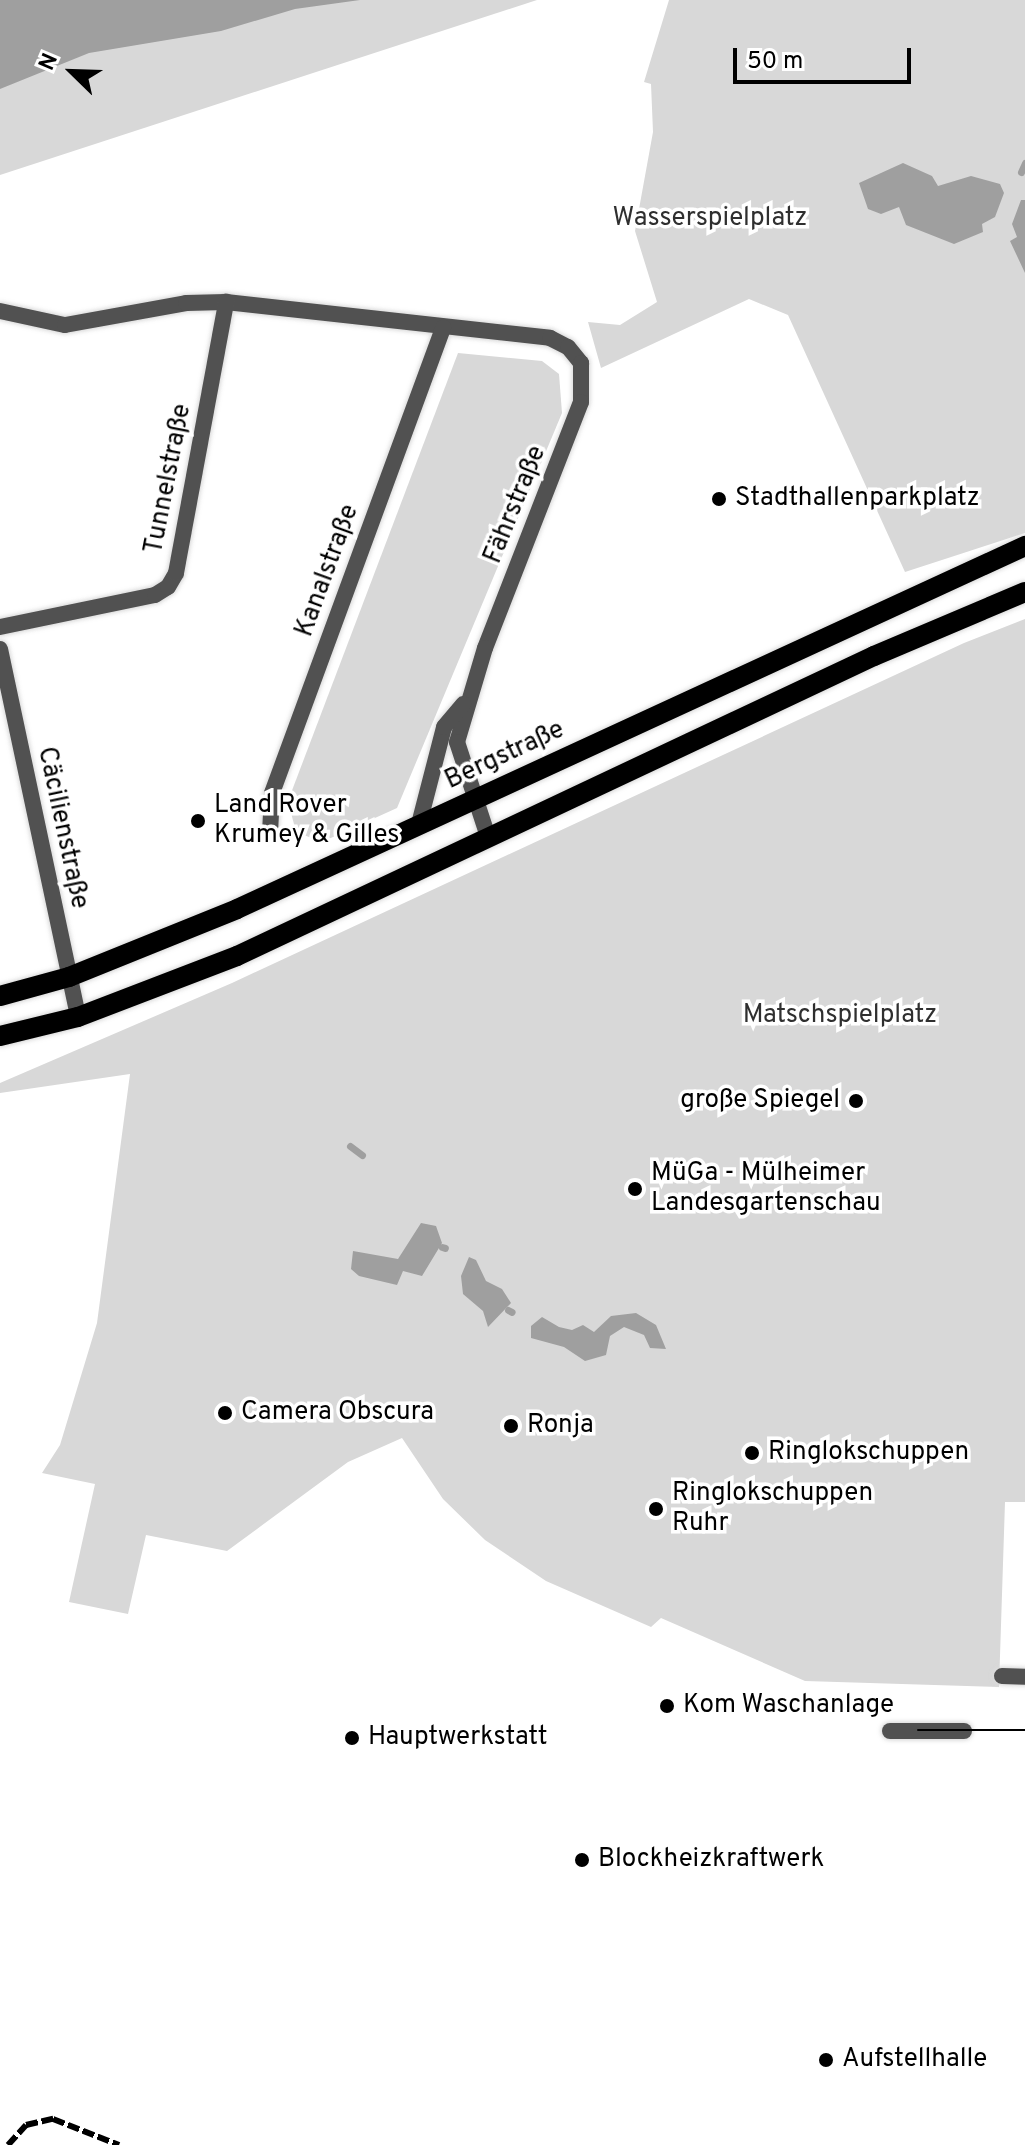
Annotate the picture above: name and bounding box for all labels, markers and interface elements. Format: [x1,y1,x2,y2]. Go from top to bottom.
north arrow [32,32,112,112]
scale bar [737,32,915,82]
text: 50 m [747,47,803,77]
text: N [34,50,65,75]
park label: Wasserspielplatz [613,203,807,235]
street label: Tunnelstraße [139,401,199,557]
street label: Fährstraße [478,442,554,568]
place label: Stadthallenparkplatz [735,483,980,515]
marker: Stadthallenparkplatz [710,490,728,508]
street label: Kanalstraße [290,501,366,641]
street label: Bergstraße [440,715,570,797]
street label: Cäcilienstraße [30,744,94,912]
place label: Land Rover Krumey & Gilles [214,790,399,852]
marker: Land Rover Krumey & Gilles [189,812,207,830]
park label: Matschspielplatz [743,1000,937,1032]
place label: große Spiegel [680,1085,840,1117]
marker: große Spiegel [847,1092,865,1110]
place label: MüGa - Mülheimer Landesgartenschau [651,1158,881,1220]
marker: MüGa - Mülheimer Landesgartenschau [626,1180,644,1198]
place label: Camera Obscura [241,1397,434,1429]
marker: Camera Obscura [216,1404,234,1422]
place label: Ronja [527,1410,594,1442]
marker: Ronja [502,1417,520,1435]
place label: Ringlokschuppen [768,1437,969,1469]
marker: Ringlokschuppen [743,1444,761,1462]
place label: Ringlokschuppen Ruhr [672,1478,873,1540]
marker: Ringlokschuppen Ruhr [647,1500,665,1518]
place label: Kom Waschanlage [683,1690,895,1722]
marker: Kom Waschanlage [658,1697,676,1715]
place label: Hauptwerkstatt [368,1722,548,1754]
marker: Hauptwerkstatt [343,1729,361,1747]
place label: Blockheizkraftwerk [598,1844,824,1876]
marker: Blockheizkraftwerk [573,1851,591,1869]
place label: Aufstellhalle [842,2044,987,2076]
marker: Aufstellhalle [817,2051,835,2069]

